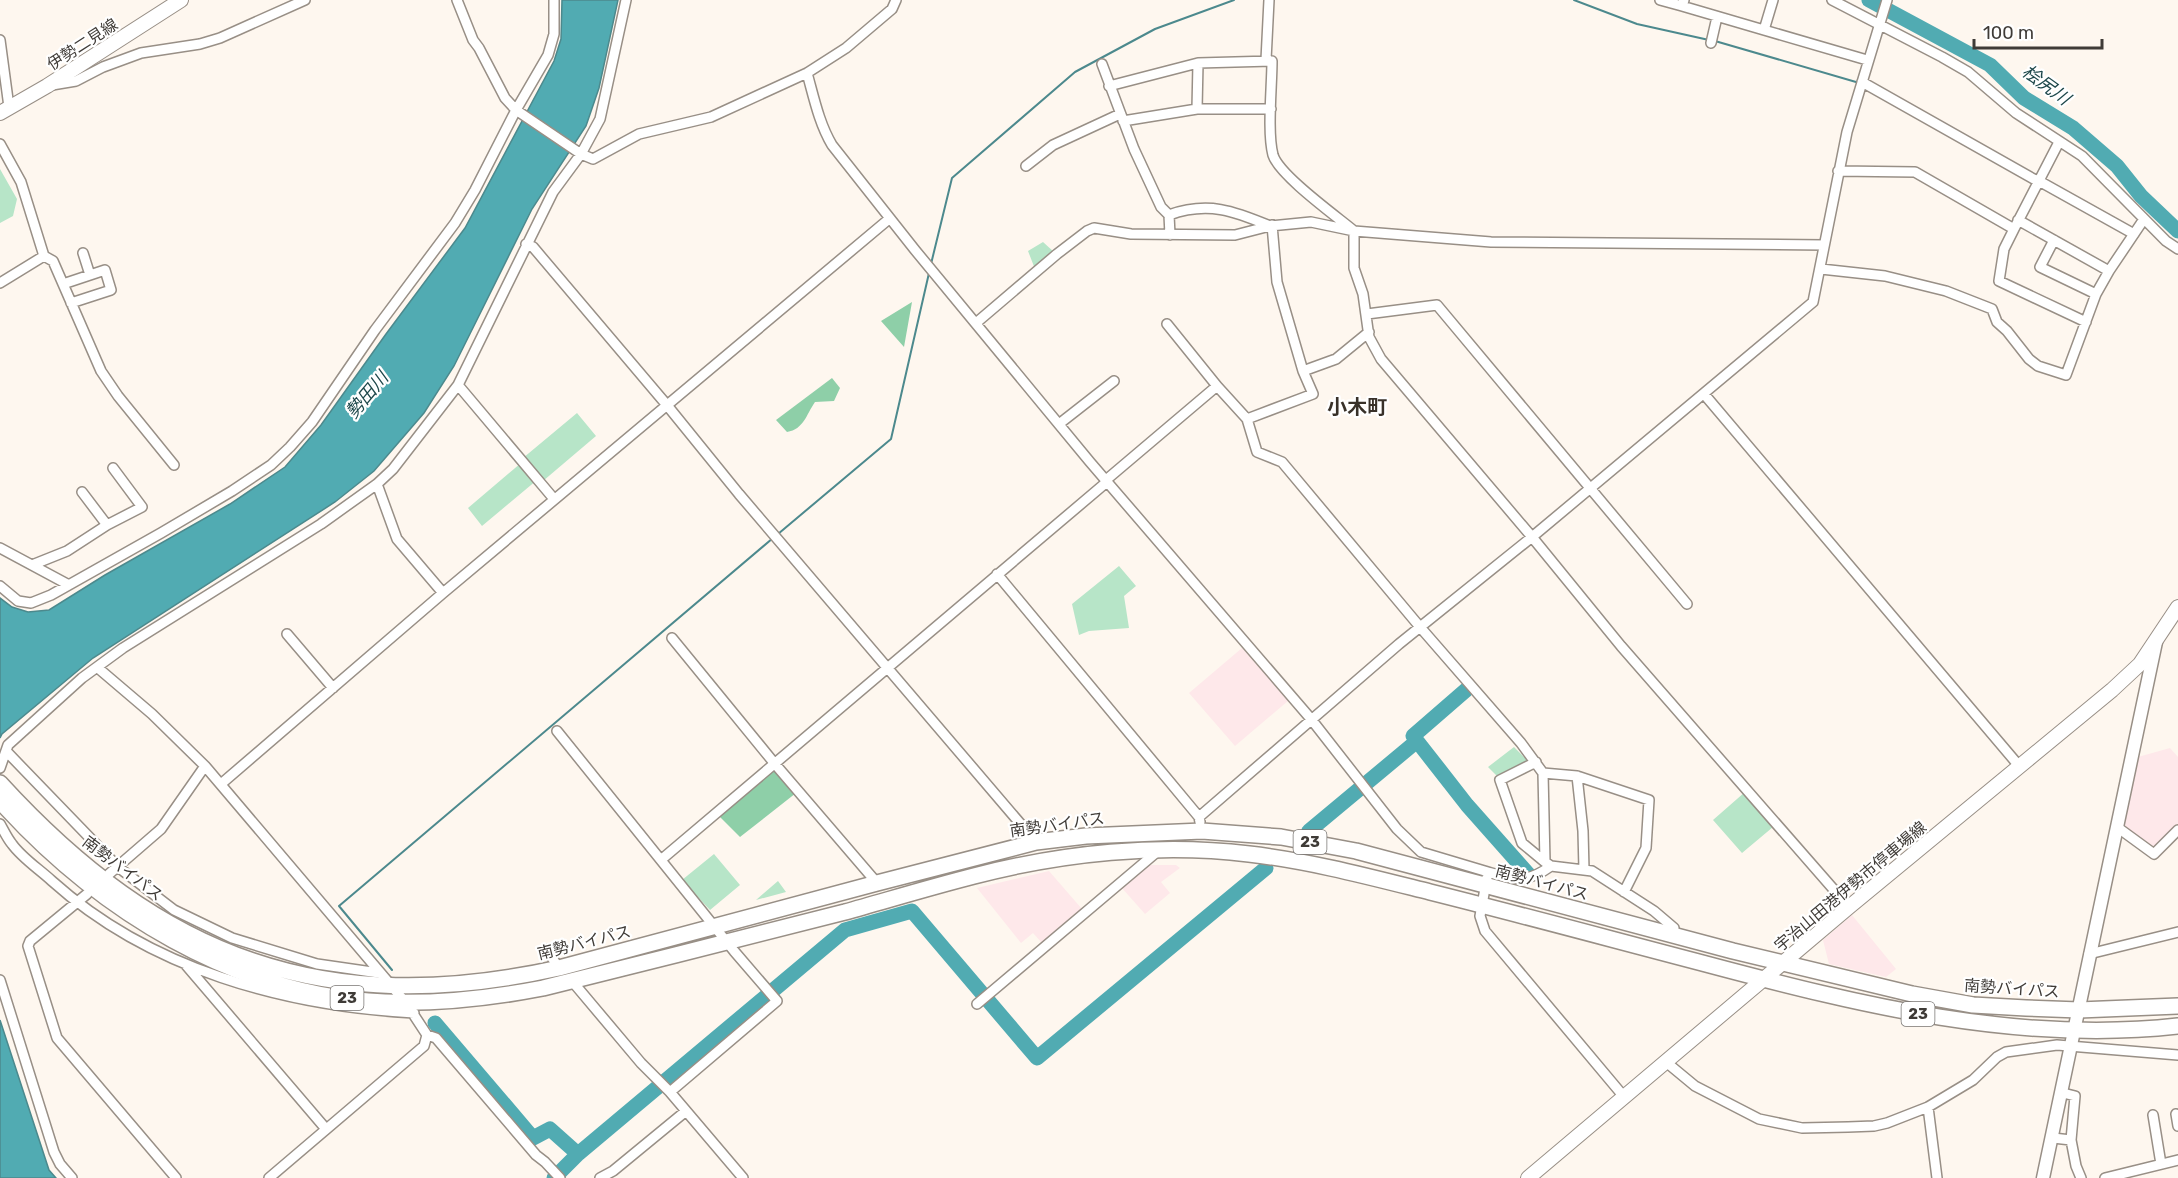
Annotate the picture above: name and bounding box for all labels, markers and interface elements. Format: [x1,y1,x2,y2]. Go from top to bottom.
scale bar [1974,12,2102,50]
street label: 伊勢二見線 [44,15,121,74]
text: 100 m [1983,22,2034,44]
water label: 桧尻川 [2018,60,2076,111]
water label: 勢田川 [341,366,394,423]
district label: 小木町 [1327,395,1387,419]
street label: 南勢バイパス [1008,808,1106,841]
street label: 宇治山田港伊勢市停車場線 [1771,817,1930,955]
road number: 23 [1294,830,1326,854]
street label: 南勢バイパス [79,832,167,905]
street label: 南勢バイパス [1493,861,1591,904]
street label: 南勢バイパス [535,922,633,963]
street label: 南勢バイパス [1964,976,2060,1001]
road number: 23 [330,986,364,1010]
road number: 23 [1902,1002,1934,1026]

